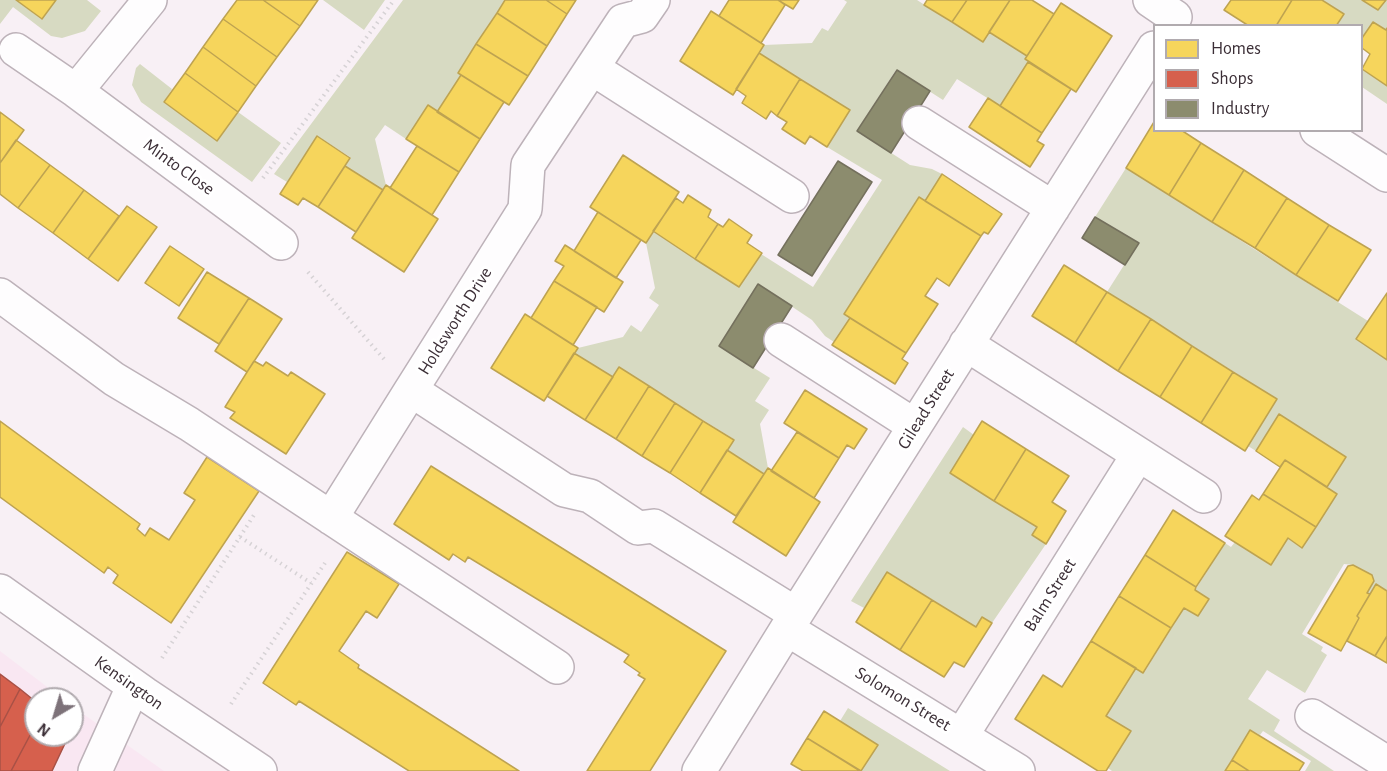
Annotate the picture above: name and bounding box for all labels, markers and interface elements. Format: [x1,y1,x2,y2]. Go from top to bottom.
legend [1153,24,1363,132]
text: Homes [1211,40,1261,58]
text: Shops [1211,70,1253,88]
text: Industry [1211,100,1270,118]
street label: Minto Close [139,134,219,200]
street label: Holdsworth Drive [413,263,497,379]
street label: Gilead Street [893,365,959,453]
street label: Balm Street [1019,554,1081,636]
street label: Kensington [90,651,168,715]
street label: Solomon Street [851,662,955,736]
north arrow [24,687,84,747]
text: N [35,720,53,739]

